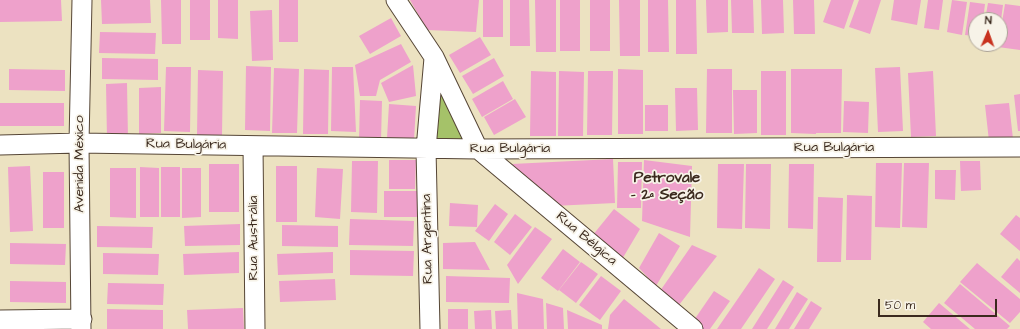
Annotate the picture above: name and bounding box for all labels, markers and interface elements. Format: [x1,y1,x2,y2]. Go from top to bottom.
north arrow [968,12,1008,52]
text: N [985,13,992,28]
street label: Avenida México [72,115,88,213]
street label: Rua Bulgária [146,136,226,154]
street label: Rua Bulgária [794,140,874,156]
street label: Rua Bulgária [470,141,550,157]
district label: Petrovale - 2ª Seção [631,170,703,205]
street label: Rua Argentina [419,194,437,284]
street label: Rua Austrália [246,196,262,280]
street label: Rua Bélgica [552,209,620,269]
scale bar [880,291,999,317]
text: 50 m [885,297,915,314]

